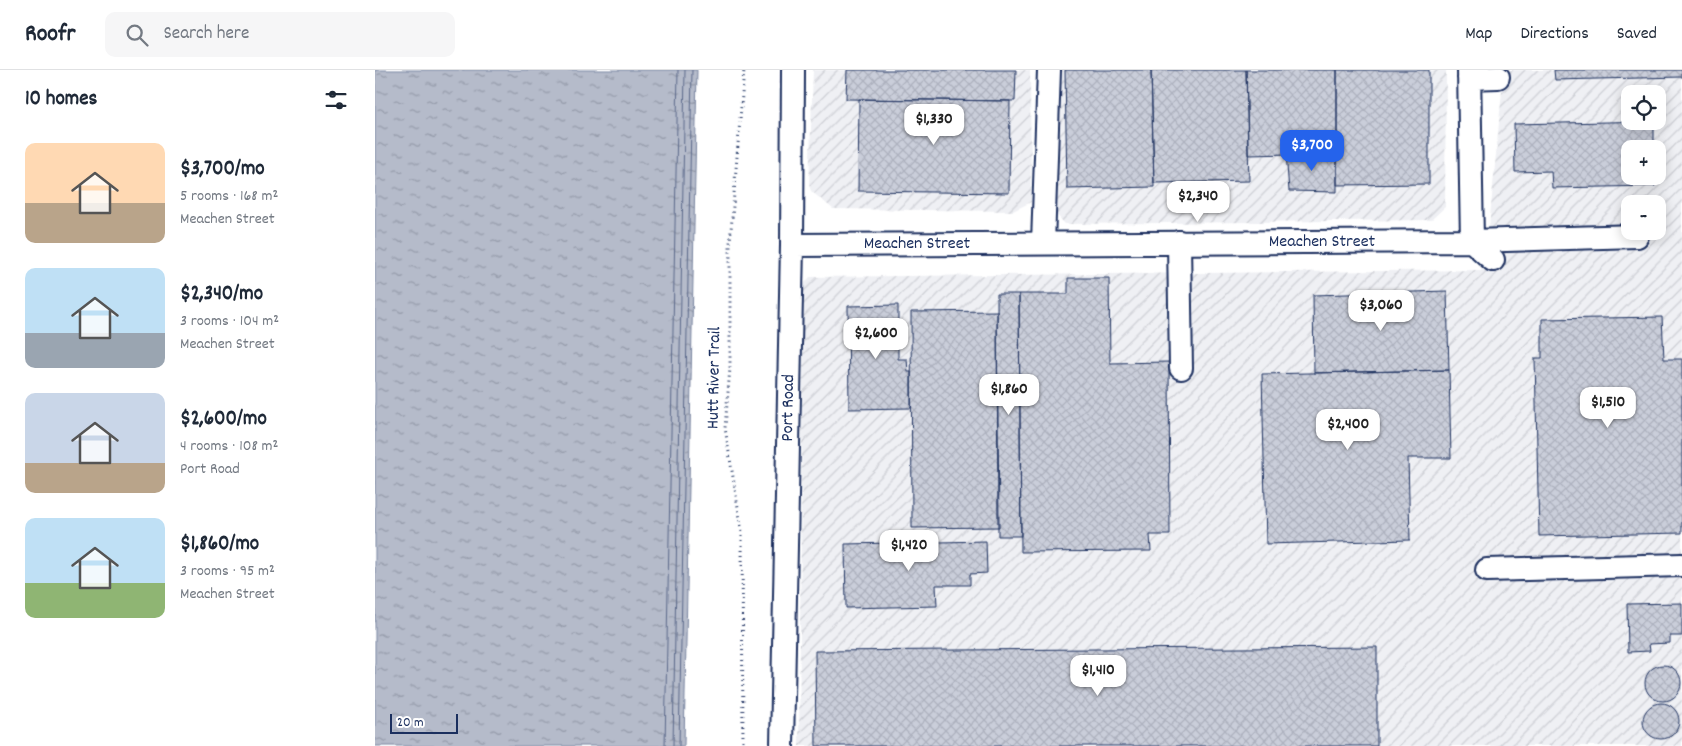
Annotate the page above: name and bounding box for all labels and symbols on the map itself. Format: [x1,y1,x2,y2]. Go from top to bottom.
pin: $1,330 [893,104,975,146]
pin: $3,700 [1271,129,1353,172]
pin: $2,340 [1157,180,1239,223]
street label: Meachen Street [1269,230,1376,255]
street label: Meachen Street [864,232,971,257]
pin: $3,060 [1340,290,1422,332]
pin: $2,600 [835,318,917,360]
street label: Hutt River Trail [702,326,728,429]
street label: Port Road [776,374,802,442]
pin: $1,860 [968,374,1050,416]
pin: $1,510 [1567,386,1649,429]
pin: $2,400 [1307,408,1389,451]
pin: $1,420 [868,530,950,572]
pin: $1,410 [1057,654,1139,697]
scale bar [390,711,457,734]

